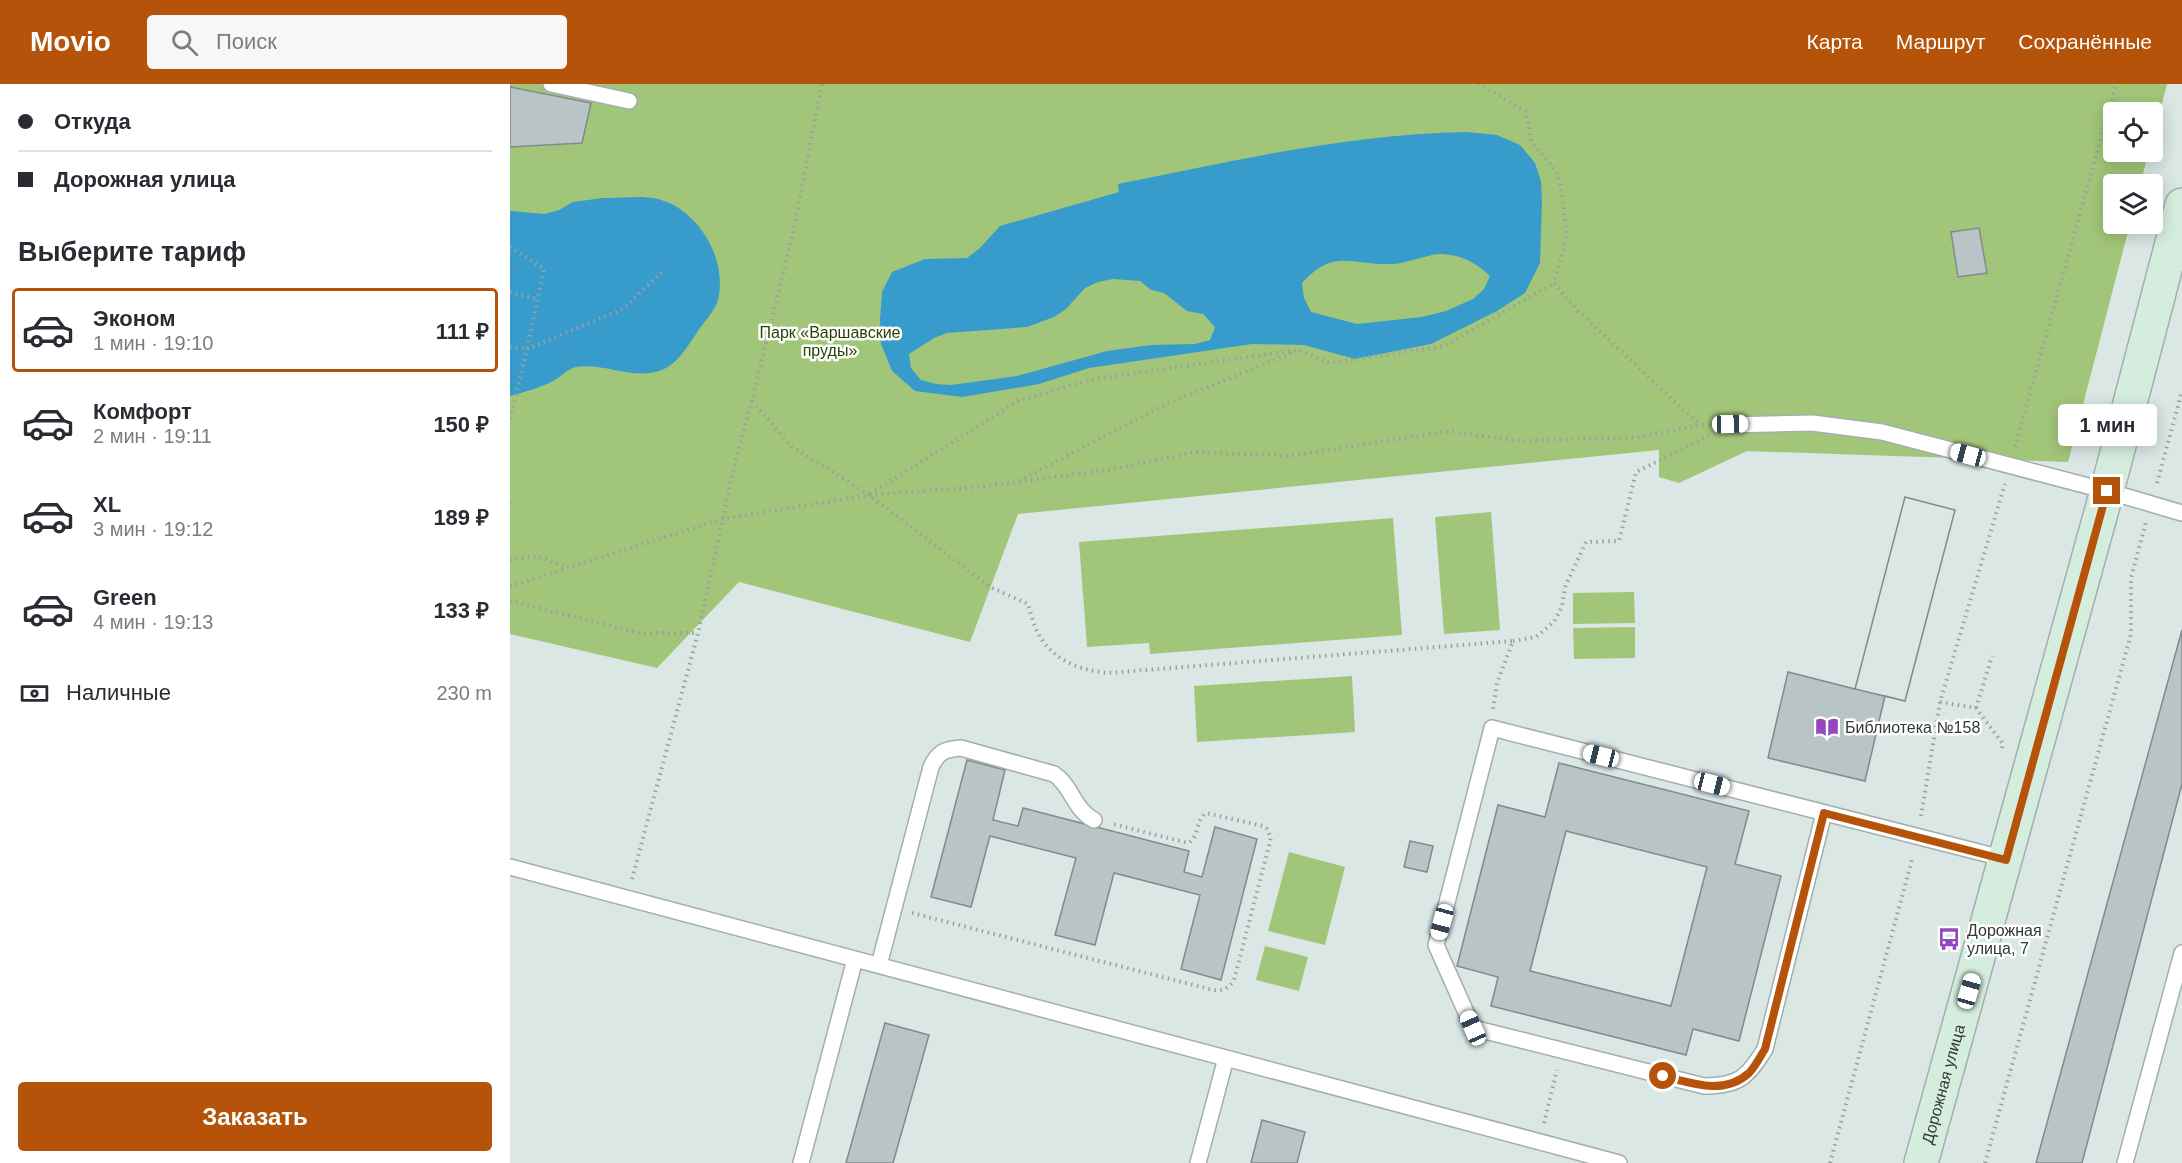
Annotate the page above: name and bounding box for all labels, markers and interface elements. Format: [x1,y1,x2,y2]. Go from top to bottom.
search box [147,15,567,69]
text: Movio [30,26,111,57]
icon: search [168,26,201,59]
text: Поиск [216,29,277,54]
text: Карта [1807,30,1863,53]
text: Маршрут [1896,30,1985,53]
text: Сохранённые [2018,30,2152,53]
map controls [2103,102,2163,234]
button: locate [2103,102,2163,162]
text: Откуда [54,109,131,134]
text: Дорожная улица [54,167,236,192]
button: layers [2103,174,2163,234]
text: Выберите тариф [18,237,246,267]
icon: car [21,303,75,357]
text: Эконом [93,306,176,331]
text: 111 ₽ [436,319,489,344]
park label: Парк «Варшавские пруды» [760,324,901,359]
text: 1 мин · 19:10 [93,332,213,354]
icon: car [21,396,75,450]
text: Комфорт [93,399,192,424]
callout: 1 мин [2058,404,2156,446]
text: 150 ₽ [433,412,489,437]
text: 1 мин [2080,414,2135,436]
car [1712,415,1748,433]
text: 2 мин · 19:11 [93,425,212,447]
car [1948,442,1988,468]
route end [2093,477,2120,504]
icon: car [21,489,75,543]
text: XL [93,492,121,517]
text: 189 ₽ [433,505,489,530]
text: 3 мин · 19:12 [93,518,213,540]
icon: car [21,582,75,636]
text: Green [93,585,157,610]
text: 133 ₽ [433,598,489,623]
text: 4 мин · 19:13 [93,611,213,633]
icon: cash [18,677,51,710]
text: Наличные [66,680,171,705]
text: 230 m [436,682,492,704]
library icon: Библиотека №158 [1814,714,1840,740]
place label: Библиотека №158 [1845,719,1980,736]
car [1581,743,1621,769]
car [1692,771,1732,797]
car [1429,902,1455,942]
place label: Дорожная улица, 7 [1967,922,2042,957]
bus stop icon: Дорожная улица, 7 [1936,926,1962,952]
car [1955,971,1983,1011]
car [1457,1008,1489,1048]
street label: Дорожная улица [1919,1022,1968,1146]
route start [1649,1062,1676,1089]
button: Заказать [18,1082,492,1151]

